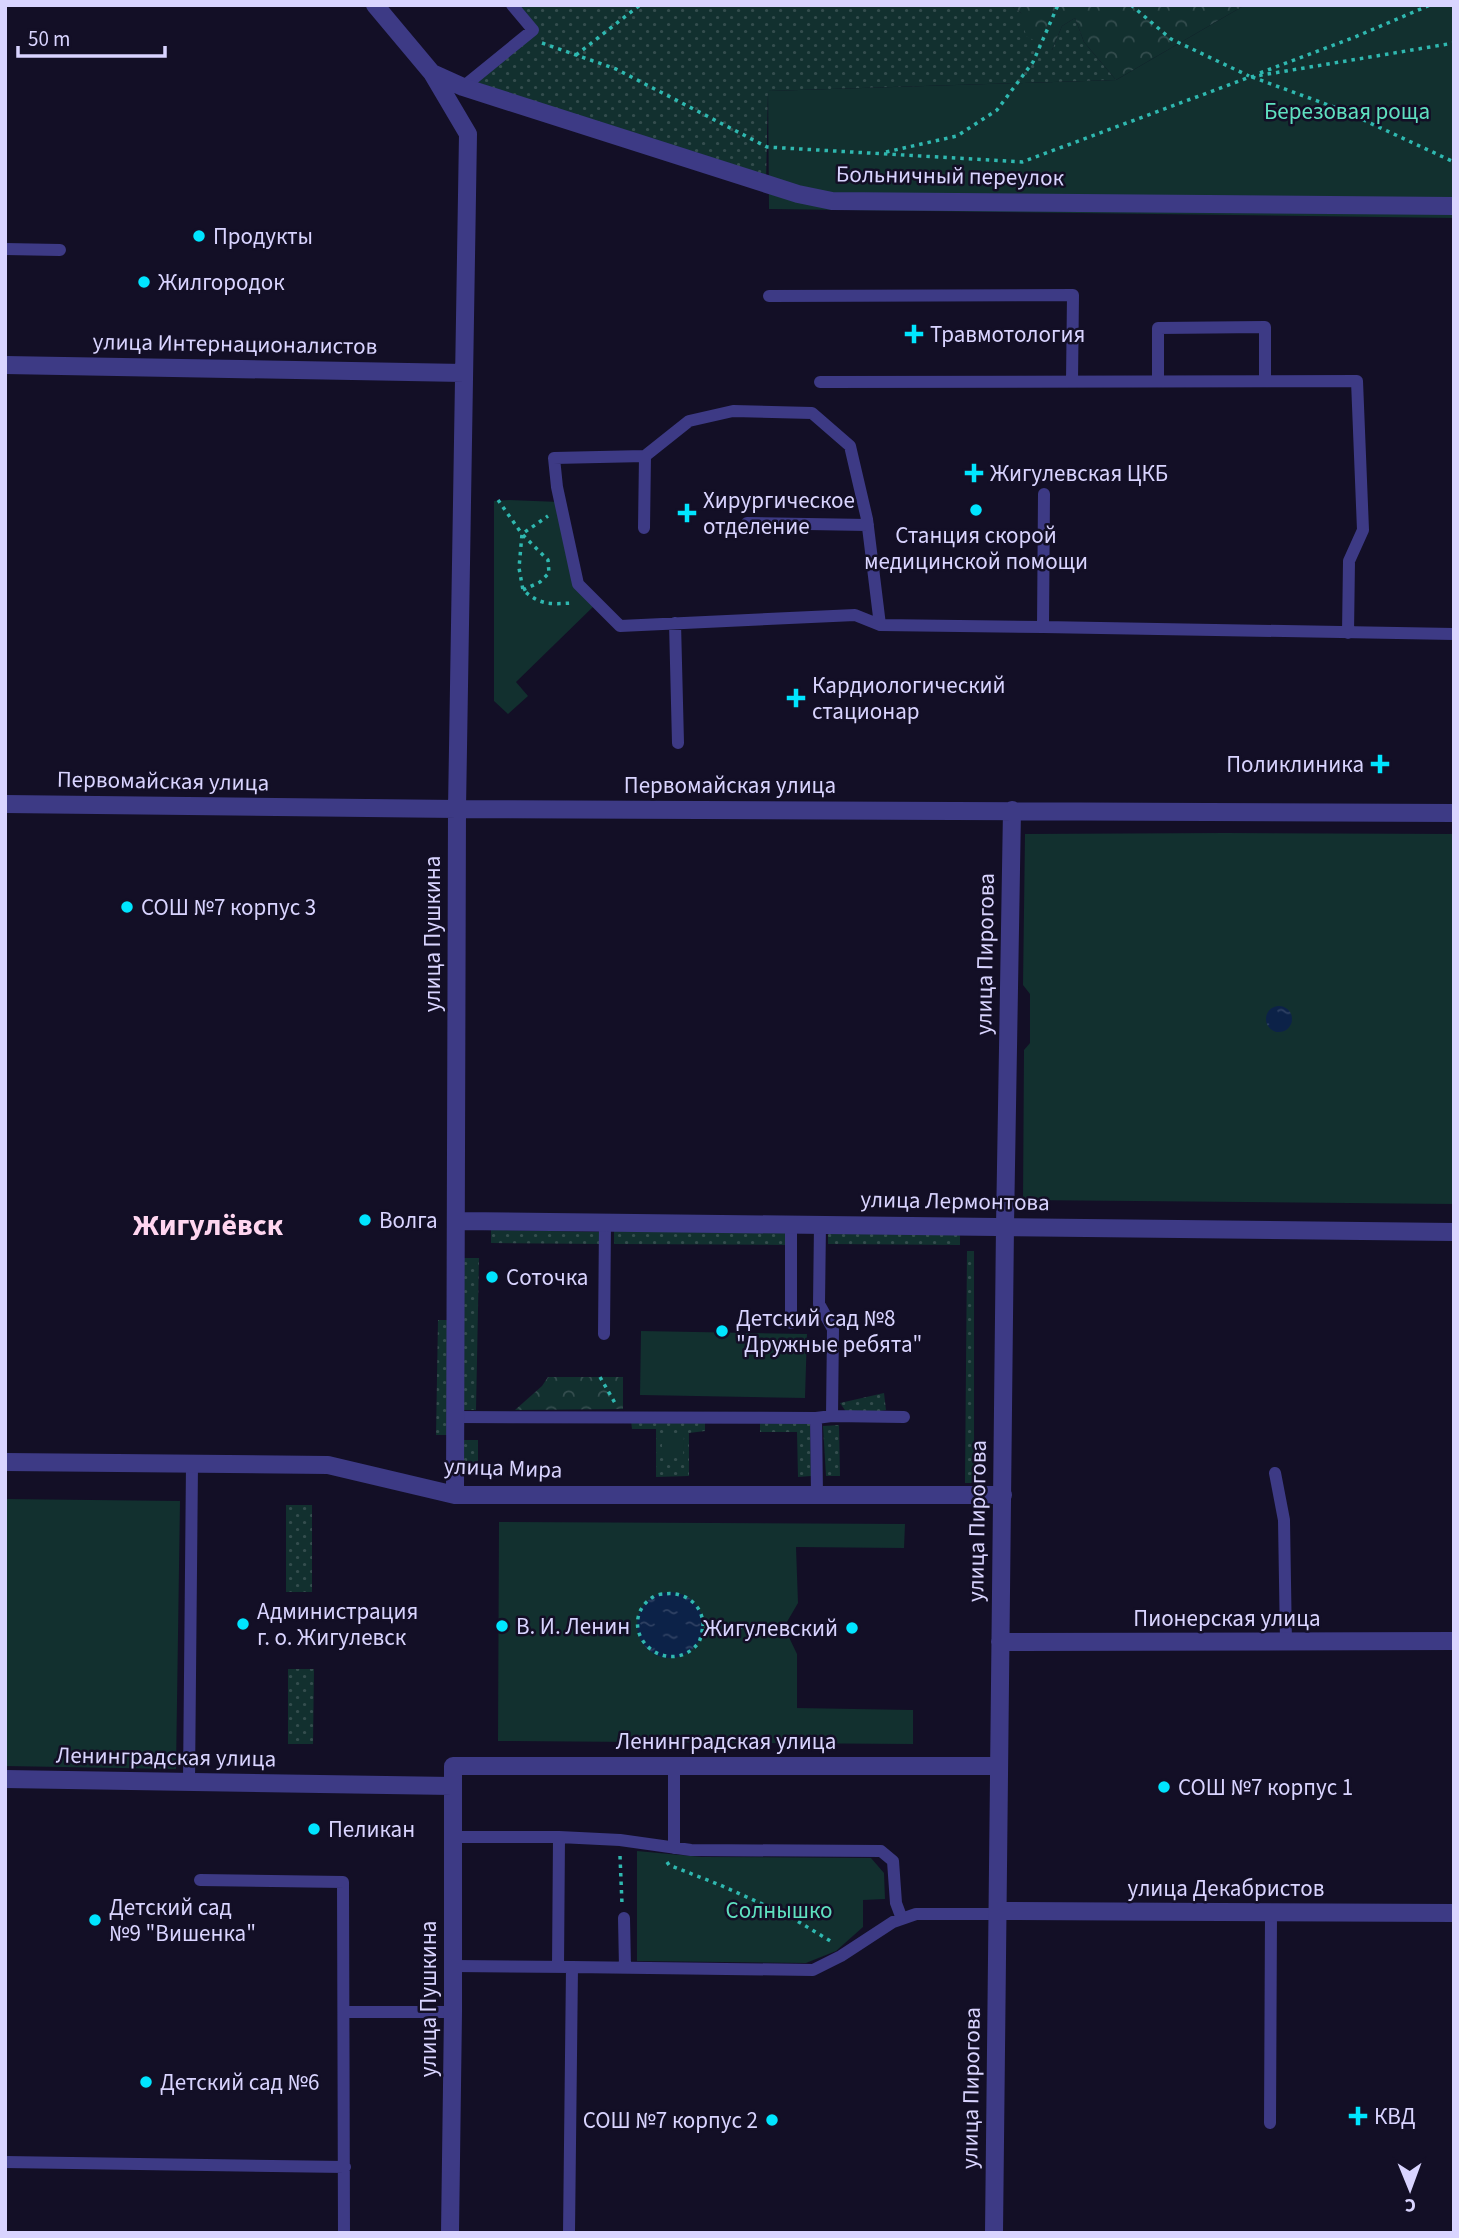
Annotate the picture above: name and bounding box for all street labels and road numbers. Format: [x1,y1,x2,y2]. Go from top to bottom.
street label: Больничный переулок [836,158,1065,194]
street label: улица Интернационалистов [92,325,378,363]
street label: Первомайская улица [57,763,269,799]
street label: Первомайская улица [624,769,836,802]
street label: улица Пушкина [416,856,449,1012]
street label: улица Пирогова [967,873,1003,1035]
street label: улица Лермонтова [860,1183,1050,1219]
street label: улица Пирогова [959,1440,995,1602]
street label: улица Мира [443,1449,563,1487]
street label: Пионерская улица [1133,1602,1321,1635]
street label: Ленинградская улица [616,1725,836,1758]
street label: Ленинградская улица [55,1739,277,1775]
street label: улица Декабристов [1128,1872,1324,1905]
street label: улица Пушкина [412,1921,445,2077]
street label: улица Пирогова [953,2007,989,2169]

